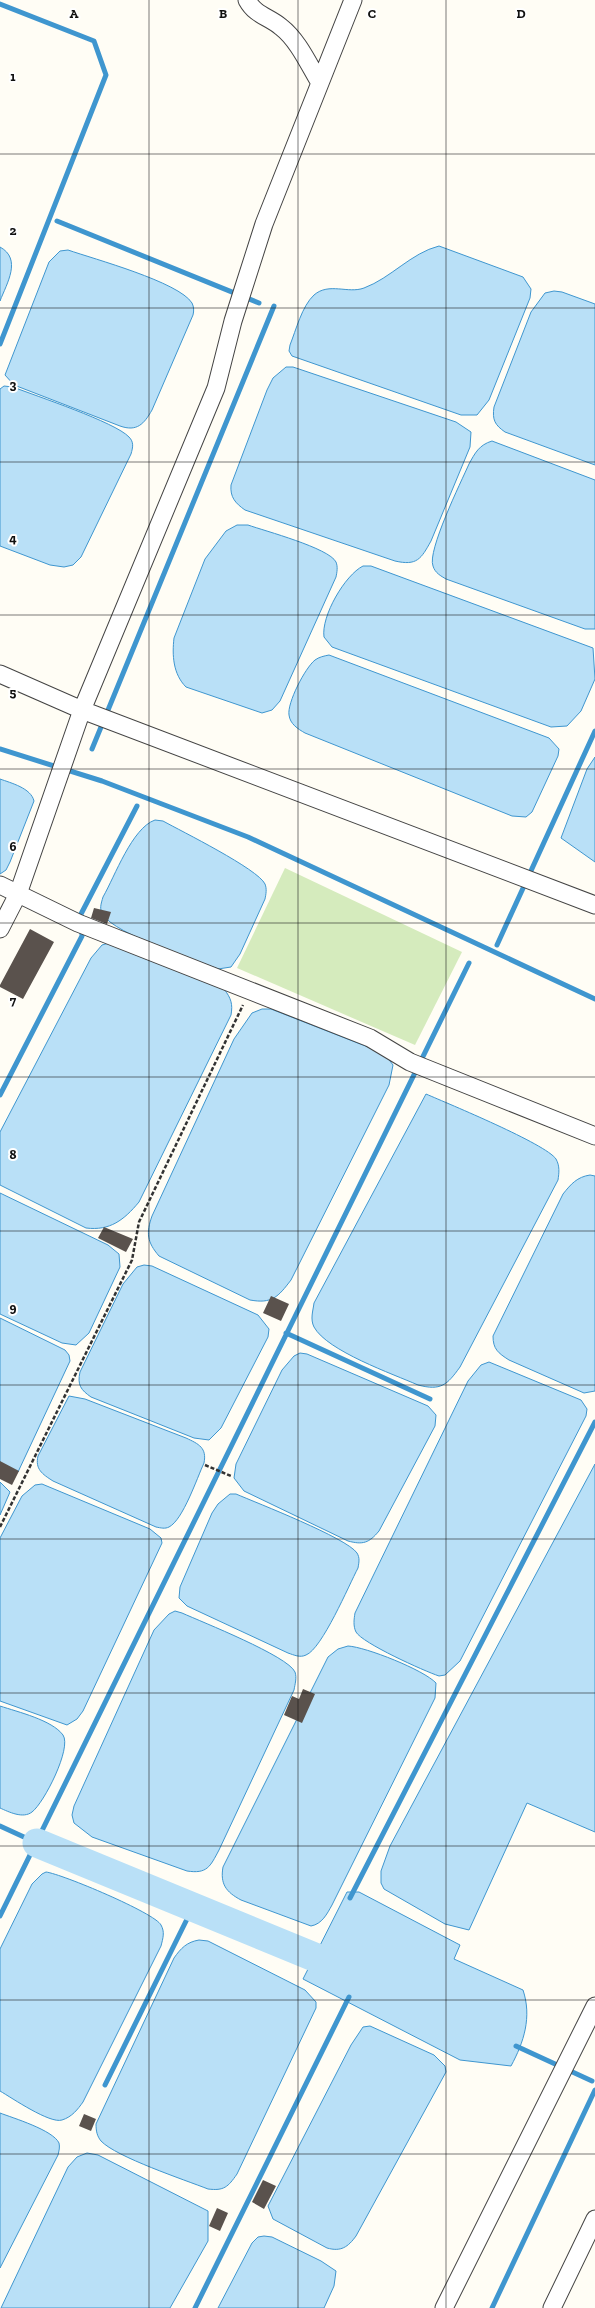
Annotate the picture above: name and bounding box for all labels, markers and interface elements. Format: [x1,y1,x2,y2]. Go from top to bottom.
text: A [70,6,79,21]
text: B [219,6,227,21]
text: C [368,6,376,21]
text: D [516,6,526,21]
text: 1 [10,69,16,84]
text: 2 [10,223,17,238]
text: 3 [10,377,17,392]
text: 4 [9,531,17,546]
text: 5 [10,685,17,700]
text: 6 [10,839,17,854]
text: 7 [10,993,17,1008]
text: 8 [9,1147,17,1162]
text: 9 [10,1300,17,1315]

